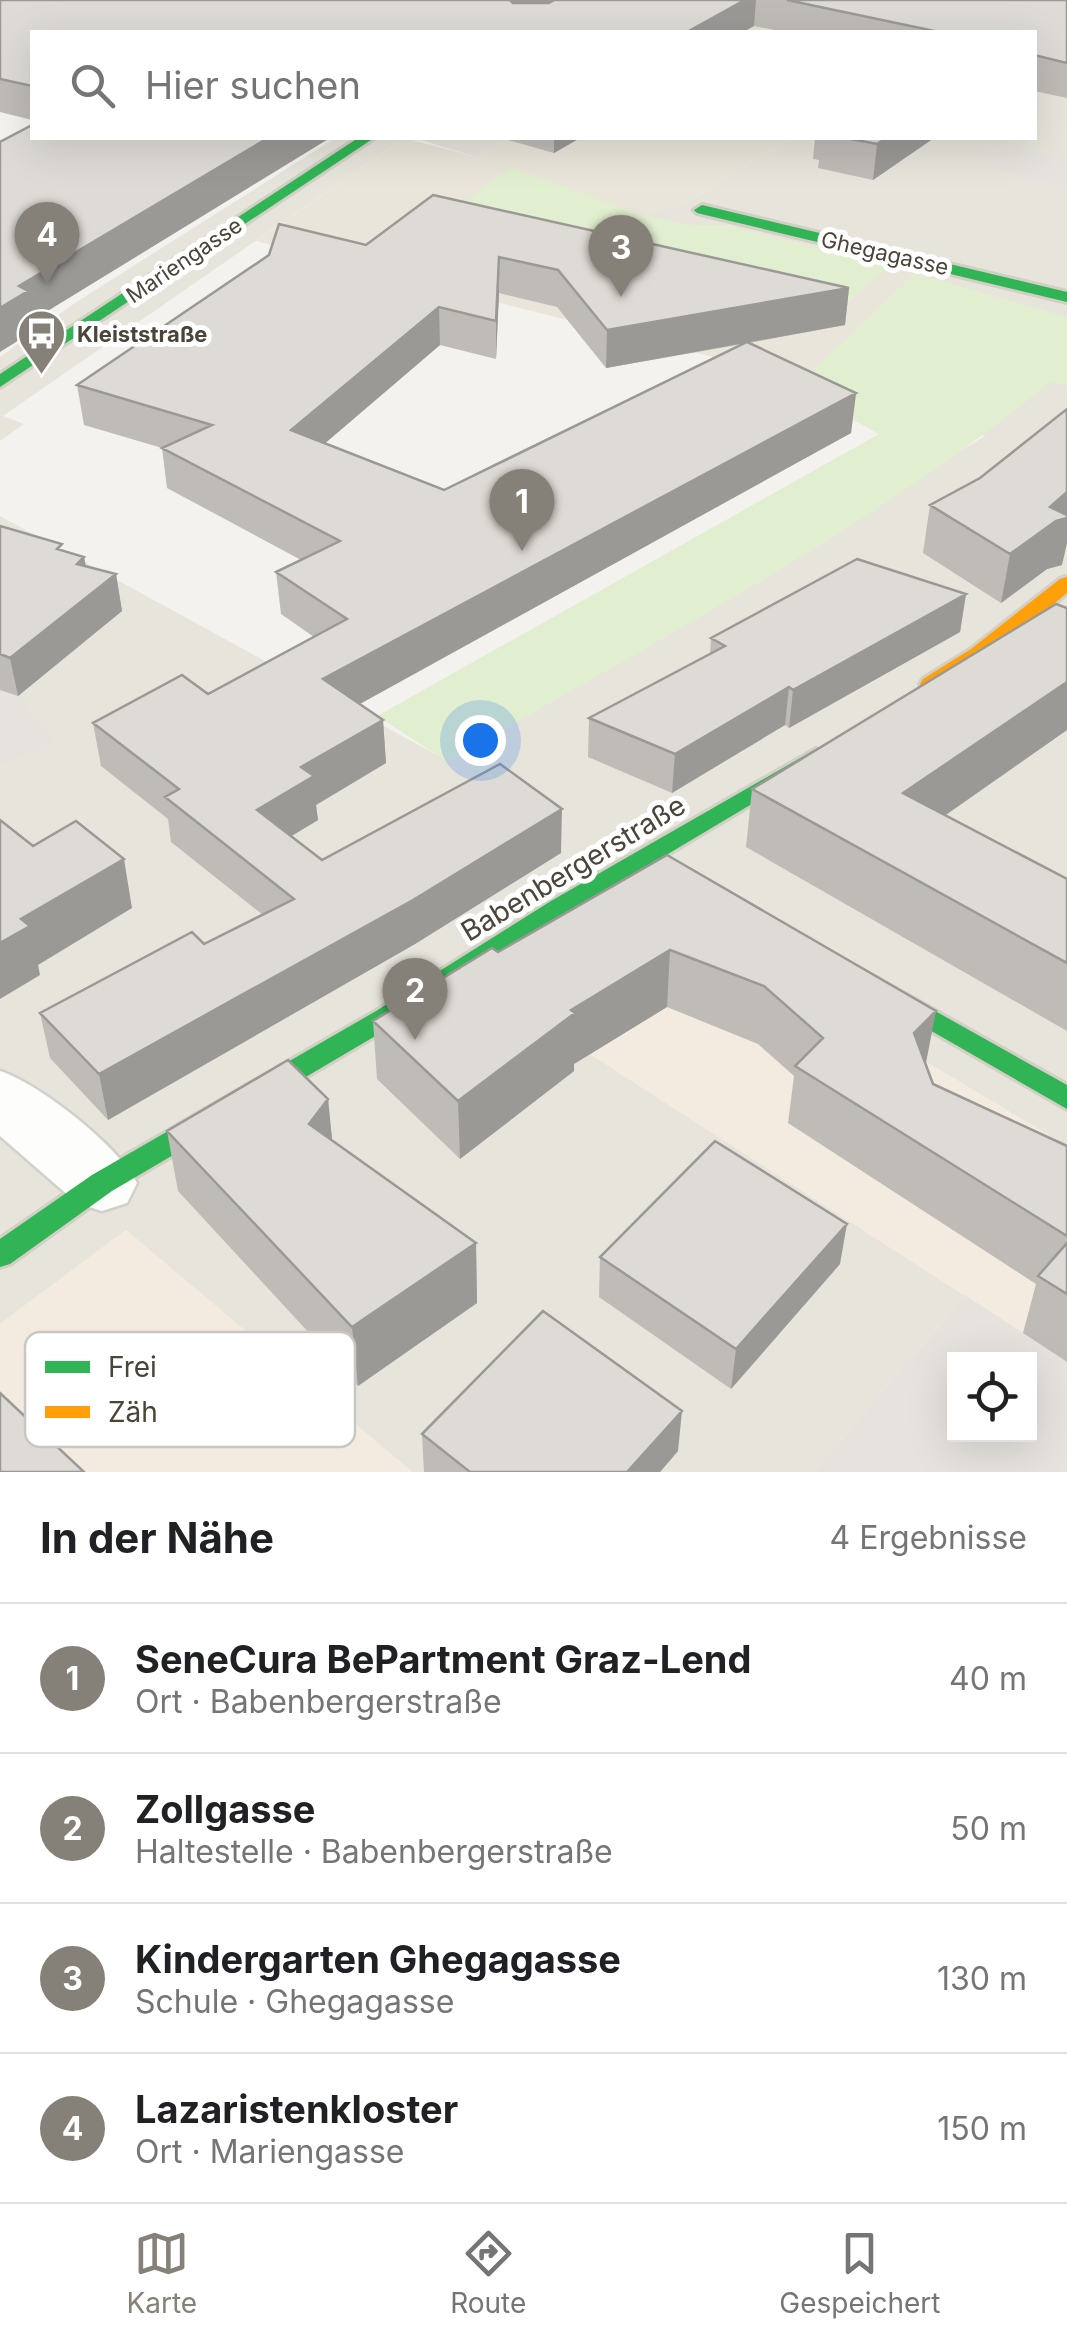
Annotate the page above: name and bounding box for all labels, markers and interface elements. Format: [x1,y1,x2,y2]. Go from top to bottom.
search box [30,30,1037,140]
icon: search [65,58,120,113]
text: Hier suchen [145,62,361,108]
pin: 4 [15,202,80,284]
street label: Mariengasse [121,212,247,308]
pin: 3 [588,214,654,297]
street label: Ghegagasse [819,226,951,280]
bus stop icon: Kleiststraße [16,308,68,376]
place label: Kleiststraße [77,321,207,347]
pin: 1 [490,468,554,551]
your location [455,715,506,766]
street label: Babenbergerstraße [455,788,691,948]
pin: 2 [382,958,448,1040]
legend [25,1332,355,1447]
text: Frei [108,1350,157,1384]
map controls [947,1352,1037,1442]
button: locate [947,1352,1037,1442]
text: Zäh [108,1395,158,1429]
text: In der Nähe [40,1512,274,1563]
text: 4 Ergebnisse [830,1518,1027,1557]
text: SeneCura BePartment Graz-Lend [135,1636,751,1682]
text: 1 [66,1659,79,1698]
text: 40 m [949,1659,1027,1698]
text: Ort · Babenbergerstraße [135,1682,502,1721]
text: Zollgasse [135,1786,315,1832]
text: 2 [62,1809,83,1848]
text: 50 m [950,1809,1027,1848]
text: Haltestelle · Babenbergerstraße [135,1832,613,1871]
text: Kindergarten Ghegagasse [135,1936,621,1982]
text: 3 [62,1959,83,1998]
text: 130 m [937,1959,1027,1998]
text: Schule · Ghegagasse [135,1982,454,2021]
text: Lazaristenkloster [135,2086,458,2132]
text: 4 [62,2109,83,2148]
text: 150 m [937,2109,1027,2148]
text: Ort · Mariengasse [135,2132,404,2171]
tab: Karte [126,2226,197,2320]
tab: Route [450,2226,526,2320]
tab: Gespeichert [779,2226,941,2320]

